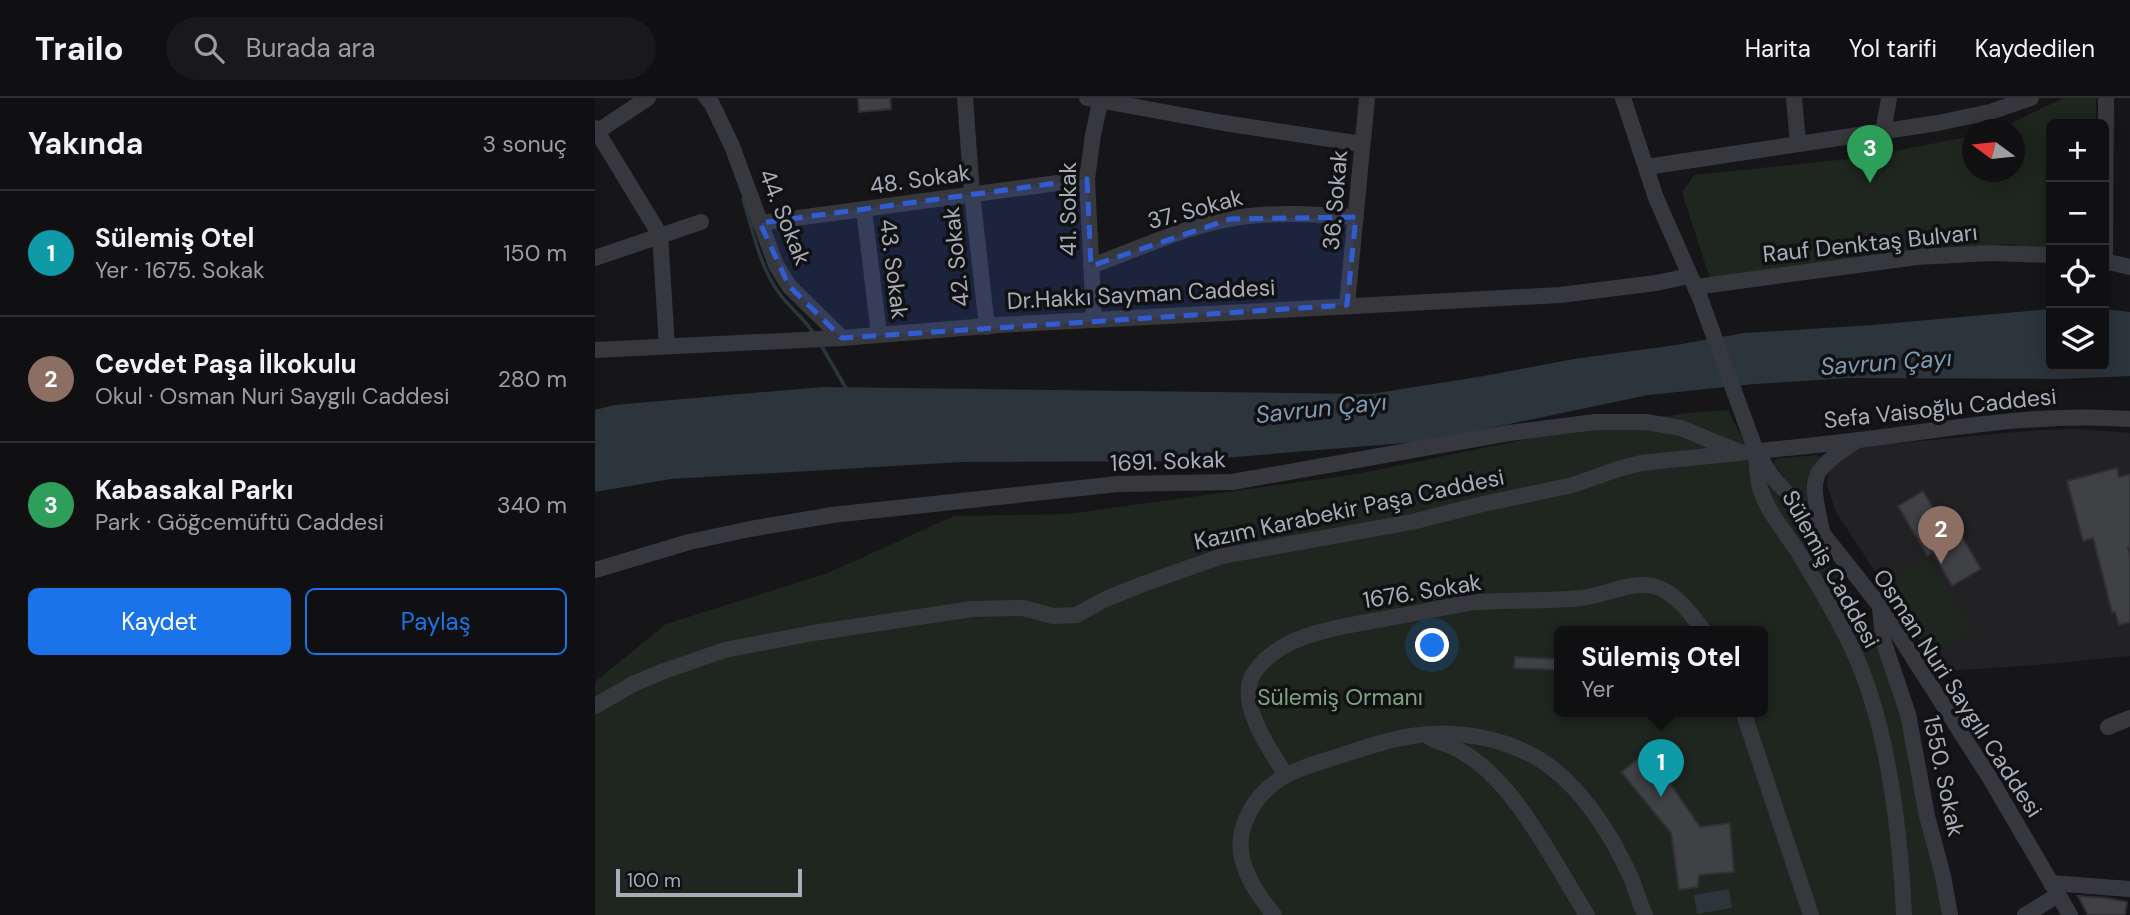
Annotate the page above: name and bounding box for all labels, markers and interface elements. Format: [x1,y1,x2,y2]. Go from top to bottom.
search box [166,17,656,80]
text: Trailo [35,27,124,70]
icon: search [190,29,228,67]
text: Burada ara [246,31,375,65]
text: Harita [1745,33,1811,64]
text: Yol tarifi [1849,33,1937,64]
text: Kaydedilen [1975,33,2095,64]
north arrow [1962,119,2025,182]
map controls [2046,119,2109,371]
button: + [2046,119,2109,182]
text: Yakında [28,124,143,163]
pin: 3 [1847,125,1893,183]
text: 3 sonuç [483,129,567,159]
street label: 36. Sokak [1316,148,1354,251]
street label: 48. Sokak [868,157,973,201]
street label: 41. Sokak [1053,161,1083,256]
street label: 44. Sokak [752,164,818,270]
street label: 37. Sokak [1144,182,1246,236]
button: − [2046,182,2109,245]
street label: 42. Sokak [936,205,976,309]
street label: 43. Sokak [873,217,915,321]
street label: Rauf Denktaş Bulvarı [1761,217,1979,269]
text: Sülemiş Otel [95,221,255,255]
text: 1 [47,238,55,268]
text: 150 m [503,238,567,268]
button: locate [2046,245,2109,308]
text: Yer · 1675. Sokak [95,255,265,285]
street label: Dr.Hakkı Sayman Caddesi [1006,272,1276,316]
button: layers [2046,308,2109,371]
water label: Savrun Çayı [1819,342,1953,382]
text: Cevdet Paşa İlkokulu [95,347,357,381]
text: 2 [44,364,58,394]
text: 280 m [498,364,567,394]
text: Okul · Osman Nuri Saygılı Caddesi [95,381,450,411]
street label: Sefa Vaisoğlu Caddesi [1822,381,2058,435]
water label: Savrun Çayı [1254,386,1388,430]
street label: 1691. Sokak [1110,444,1227,478]
street label: Kazım Karabekir Paşa Caddesi [1191,461,1507,557]
text: Kabasakal Parkı [95,473,293,507]
street label: Sülemiş Caddesi [1775,485,1887,653]
text: 3 [44,490,58,520]
text: 340 m [497,490,567,520]
pin: 2 [1918,506,1964,564]
text: Park · Göğcemüftü Caddesi [95,507,384,537]
street label: Osman Nuri Saygılı Caddesi [1866,563,2050,823]
street label: 1676. Sokak [1361,567,1484,615]
button: Kaydet [28,588,291,655]
button: Paylaş [305,588,567,655]
popup [1554,626,1768,717]
your location [1415,628,1449,662]
text: Sülemiş Otel [1581,640,1741,674]
text: Yer [1581,674,1614,704]
park label: Sülemiş Ormanı [1257,682,1423,712]
street label: 1550. Sokak [1917,713,1972,840]
pin: 1 [1638,739,1684,797]
scale bar [616,866,801,898]
text: 100 m [627,868,681,893]

